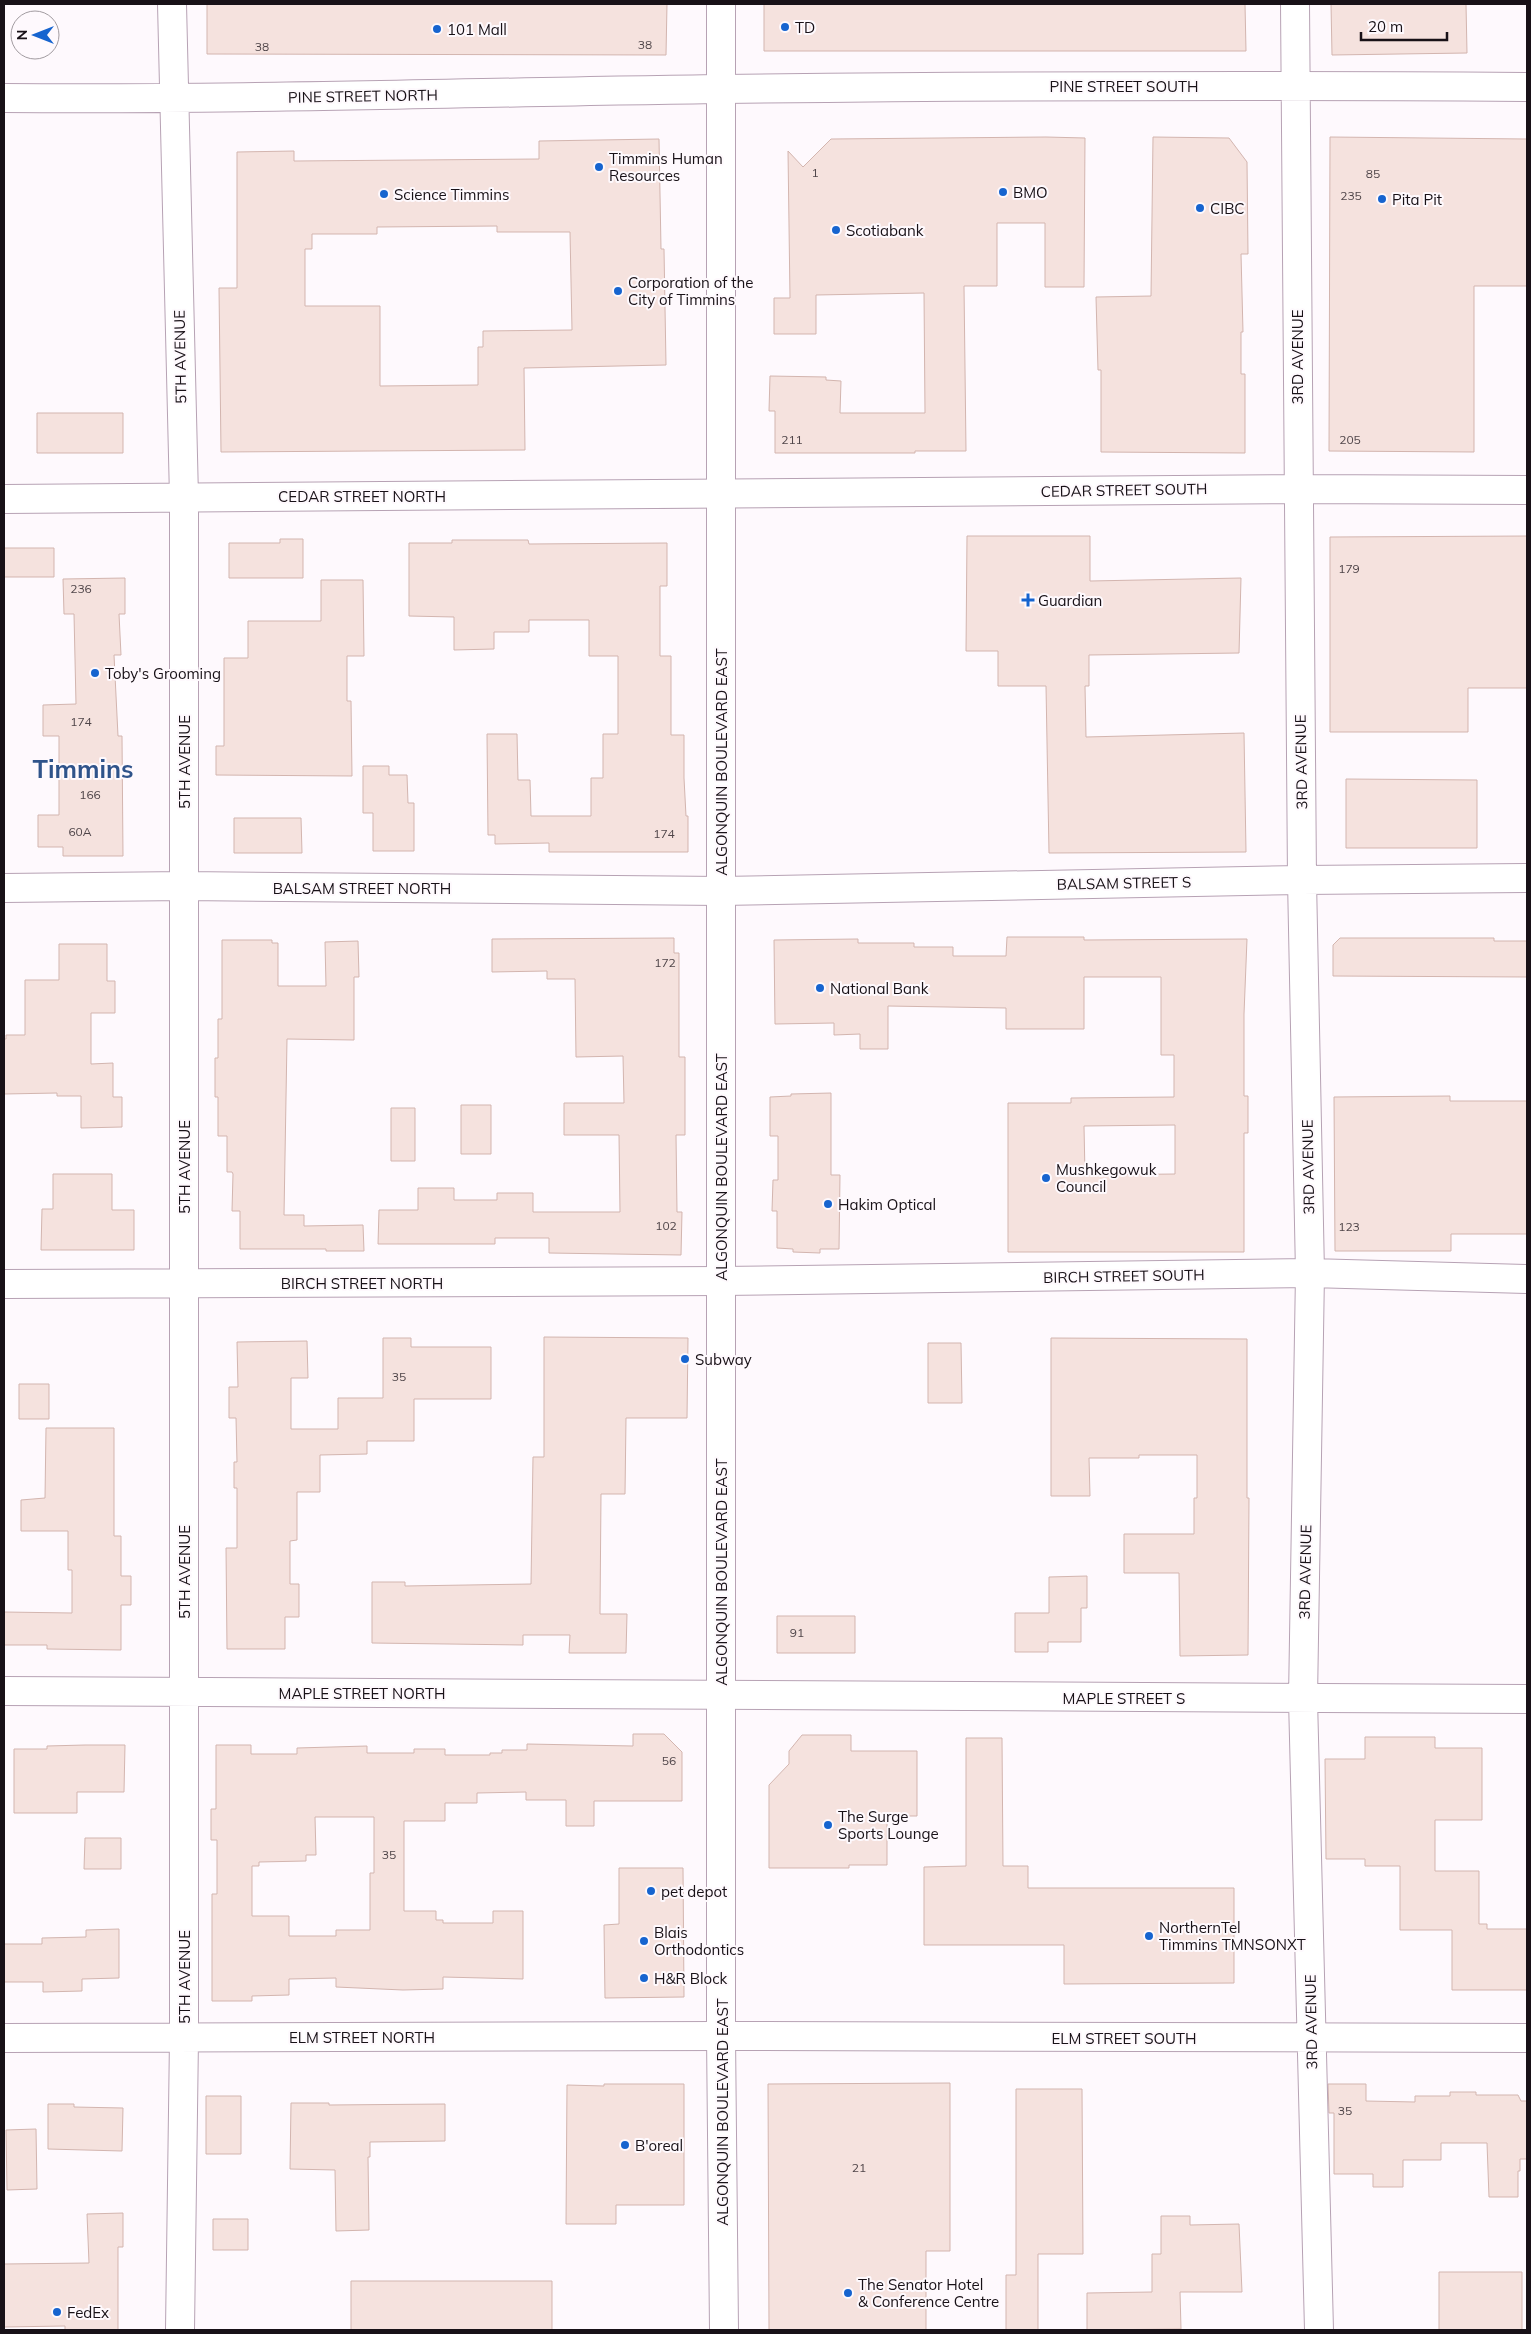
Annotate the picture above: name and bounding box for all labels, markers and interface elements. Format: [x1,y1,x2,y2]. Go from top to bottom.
north arrow [10,10,60,60]
scale bar [1361,10,1447,42]
text: 20 m [1368,17,1403,36]
place label: TD [795,18,815,37]
place label: 101 Mall [447,20,507,39]
marker: TD [779,21,791,33]
marker: 101 Mall [431,23,443,35]
text: N [13,30,31,40]
house number: 38 [638,37,652,52]
house number: 38 [255,39,269,54]
street label: PINE STREET SOUTH [1050,77,1199,96]
street label: PINE STREET NORTH [288,85,438,107]
place label: Timmins Human Resources [609,149,723,185]
marker: Timmins Human Resources [593,161,605,173]
house number: 1 [811,165,819,180]
house number: 85 [1366,166,1380,181]
place label: BMO [1013,183,1048,202]
place label: Science Timmins [394,185,509,204]
marker: BMO [997,186,1009,198]
marker: Science Timmins [378,188,390,200]
house number: 235 [1340,188,1362,203]
place label: Pita Pit [1392,190,1442,209]
marker: Pita Pit [1376,193,1388,205]
place label: CIBC [1210,199,1245,218]
marker: CIBC [1194,202,1206,214]
place label: Scotiabank [846,221,924,240]
marker: Scotiabank [830,224,842,236]
place label: Corporation of the City of Timmins [628,273,753,309]
marker: Corporation of the City of Timmins [612,285,624,297]
street label: 3RD AVENUE [1288,309,1307,404]
street label: 5TH AVENUE [170,310,190,404]
house number: 211 [781,432,803,447]
house number: 205 [1339,432,1361,447]
street label: CEDAR STREET SOUTH [1040,479,1208,501]
street label: CEDAR STREET NORTH [278,487,446,506]
house number: 179 [1338,561,1360,576]
house number: 236 [70,581,92,596]
place label: Guardian [1038,591,1102,610]
marker: Guardian [1022,594,1034,606]
street label: ALGONQUIN BOULEVARD EAST [712,648,731,876]
place label: Toby's Grooming [105,664,221,683]
marker: Toby's Grooming [89,667,101,679]
house number: 174 [70,714,92,729]
street label: 3RD AVENUE [1291,714,1311,810]
street label: 5TH AVENUE [175,715,194,809]
district label: Timmins [32,753,134,784]
house number: 166 [79,787,101,802]
house number: 60A [68,824,92,839]
house number: 174 [653,826,675,841]
street label: BALSAM STREET S [1057,872,1191,894]
street label: BALSAM STREET NORTH [273,879,451,898]
house number: 172 [654,955,676,970]
place label: National Bank [830,979,929,998]
marker: National Bank [814,982,826,994]
street label: ALGONQUIN BOULEVARD EAST [712,1053,731,1281]
street label: 3RD AVENUE [1298,1119,1318,1215]
street label: 5TH AVENUE [175,1120,194,1214]
place label: Mushkegowuk Council [1056,1160,1157,1196]
marker: Mushkegowuk Council [1040,1172,1052,1184]
place label: Hakim Optical [838,1195,936,1214]
marker: Hakim Optical [822,1198,834,1210]
house number: 102 [655,1218,677,1233]
house number: 123 [1338,1219,1360,1234]
street label: BIRCH STREET SOUTH [1043,1265,1205,1287]
street label: BIRCH STREET NORTH [281,1274,443,1293]
place label: Subway [695,1350,752,1369]
marker: Subway [679,1353,691,1365]
house number: 35 [392,1369,406,1384]
street label: ALGONQUIN BOULEVARD EAST [712,1458,731,1686]
street label: 3RD AVENUE [1295,1524,1315,1620]
street label: 5TH AVENUE [175,1525,194,1619]
house number: 91 [790,1625,804,1640]
street label: MAPLE STREET NORTH [279,1684,445,1703]
street label: MAPLE STREET S [1063,1689,1185,1708]
house number: 56 [662,1753,676,1768]
place label: The Surge Sports Lounge [838,1807,939,1843]
marker: The Surge Sports Lounge [822,1819,834,1831]
house number: 35 [382,1847,396,1862]
place label: pet depot [661,1882,727,1901]
marker: pet depot [645,1885,657,1897]
place label: NorthernTel Timmins TMNSONXT [1159,1918,1306,1954]
place label: Blais Orthodontics [654,1923,744,1959]
street label: 5TH AVENUE [175,1930,194,2024]
marker: NorthernTel Timmins TMNSONXT [1143,1930,1155,1942]
marker: Blais Orthodontics [638,1935,650,1947]
place label: H&R Block [654,1969,728,1988]
marker: H&R Block [638,1972,650,1984]
street label: 3RD AVENUE [1301,1974,1321,2070]
street label: ALGONQUIN BOULEVARD EAST [713,1998,732,2226]
street label: ELM STREET NORTH [289,2028,435,2047]
street label: ELM STREET SOUTH [1051,2029,1197,2048]
house number: 35 [1338,2103,1352,2118]
place label: B'oreal [635,2136,683,2155]
marker: B'oreal [619,2139,631,2151]
house number: 21 [852,2160,866,2175]
place label: The Senator Hotel & Conference Centre [858,2275,999,2311]
marker: The Senator Hotel & Conference Centre [842,2287,854,2299]
place label: FedEx [67,2303,109,2322]
marker: FedEx [51,2306,63,2318]

